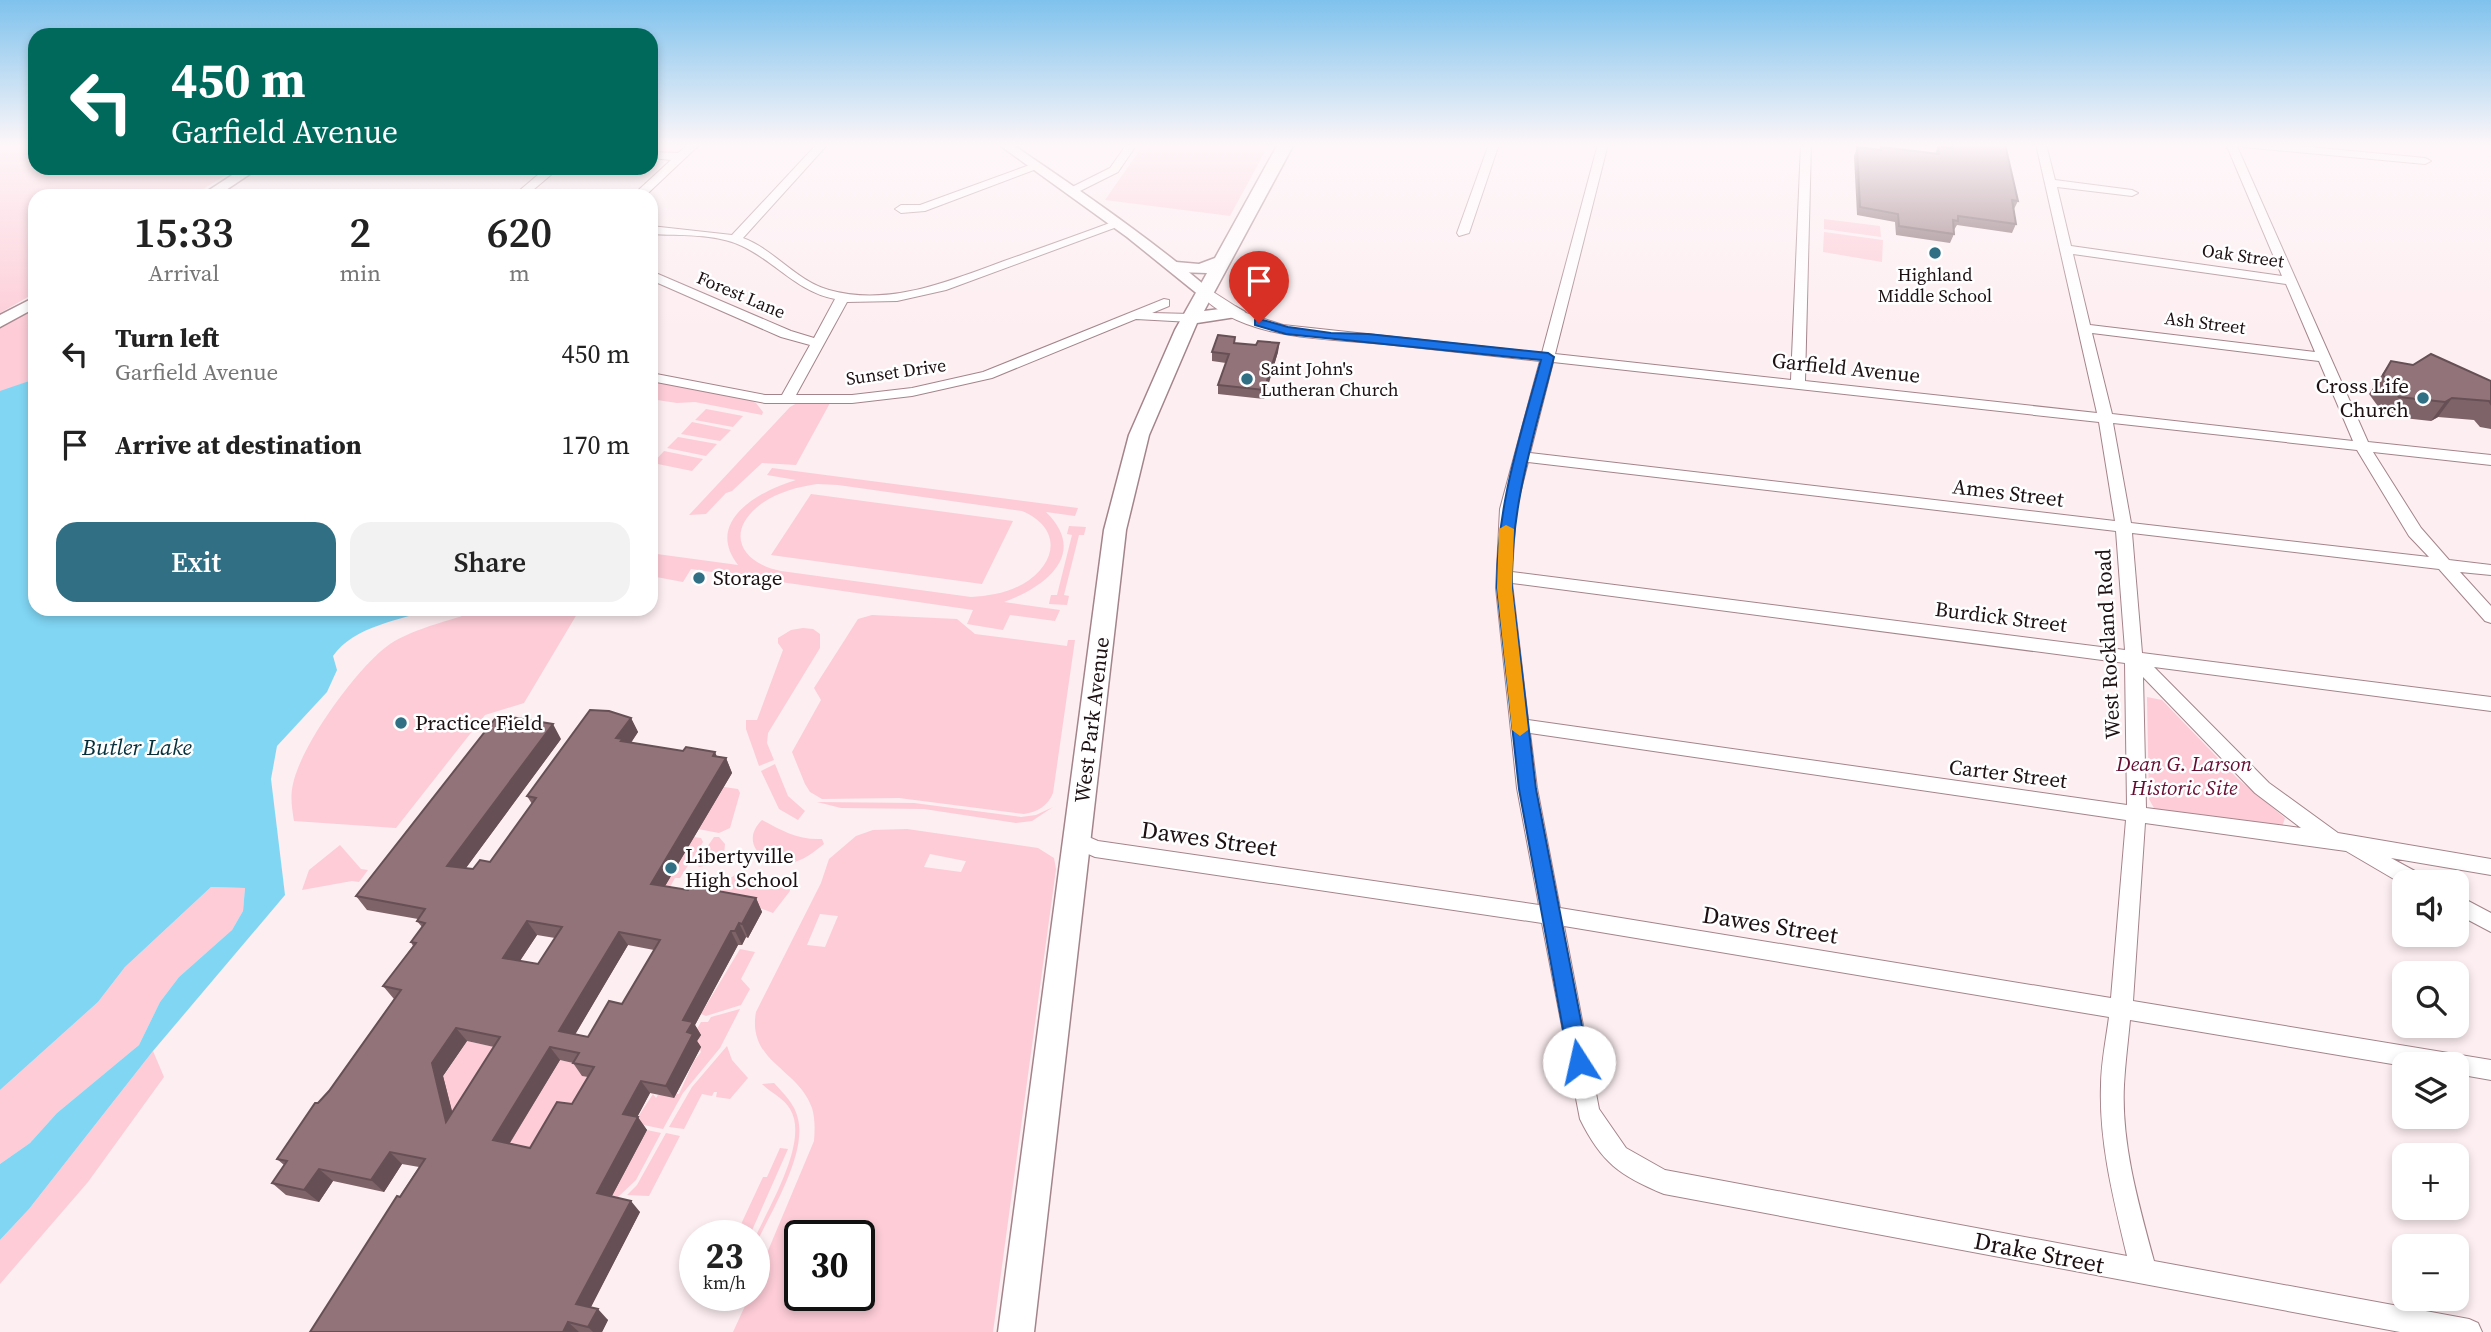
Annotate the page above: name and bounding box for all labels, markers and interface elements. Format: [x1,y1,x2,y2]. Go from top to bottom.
text: 450 m [171,46,306,113]
icon: left [56,56,147,147]
text: Garfield Avenue [171,110,398,154]
text: 15:33 [134,203,234,261]
text: 2 [349,203,371,261]
text: 620 [487,203,552,261]
street label: Oak Street [2200,237,2286,274]
marker: Highland Middle School [1927,245,1943,261]
pin [1229,251,1289,323]
text: Arrival [148,257,219,289]
text: min [339,257,381,289]
text: m [509,257,530,289]
icon: arrive [1240,262,1278,300]
place label: Highland Middle School [1878,262,1992,308]
street label: Forest Lane [693,265,789,324]
street label: Ash Street [2163,305,2247,340]
text: Turn left [115,320,219,356]
icon: left [56,335,94,373]
text: 450 m [562,336,630,372]
street label: Garfield Avenue [1770,345,1922,390]
street label: Sunset Drive [844,352,948,391]
text: Garfield Avenue [115,356,278,388]
place label: Saint John's Lutheran Church [1261,356,1399,402]
marker: Saint John's Lutheran Church [1239,371,1255,387]
place label: Cross Life Church [2316,371,2409,424]
marker: Cross Life Church [2415,390,2431,406]
icon: arrive [56,426,94,464]
text: Arrive at destination [115,427,362,463]
text: 170 m [562,427,630,463]
street label: Ames Street [1951,471,2066,514]
button: Exit [56,522,336,602]
button: Share [350,522,630,602]
street label: West Rockland Road [2088,548,2127,740]
place label: Storage [713,563,782,592]
marker: Storage [691,570,707,586]
street label: Burdick Street [1934,594,2069,639]
street label: West Park Avenue [1067,635,1116,805]
place label: Practice Field [415,708,543,737]
marker: Practice Field [393,715,409,731]
water label: Butler Lake [81,731,193,763]
park label: Dean G. Larson Historic Site [2115,749,2252,802]
street label: Carter Street [1947,752,2069,795]
street label: Dawes Street [1139,813,1279,864]
place label: Libertyville High School [685,841,798,894]
marker: Libertyville High School [663,860,679,876]
map controls [2392,870,2469,1311]
button: sound [2392,870,2469,947]
street label: Dawes Street [1700,897,1840,952]
button: search [2392,961,2469,1038]
position arrow [1542,1025,1616,1099]
button: layers [2392,1052,2469,1129]
button: + [2392,1143,2469,1220]
speed limit sign: 30 [784,1220,875,1311]
street label: Drake Street [1971,1224,2107,1281]
text: 23 [706,1232,743,1280]
button: − [2392,1234,2469,1311]
text: km/h [703,1270,746,1295]

